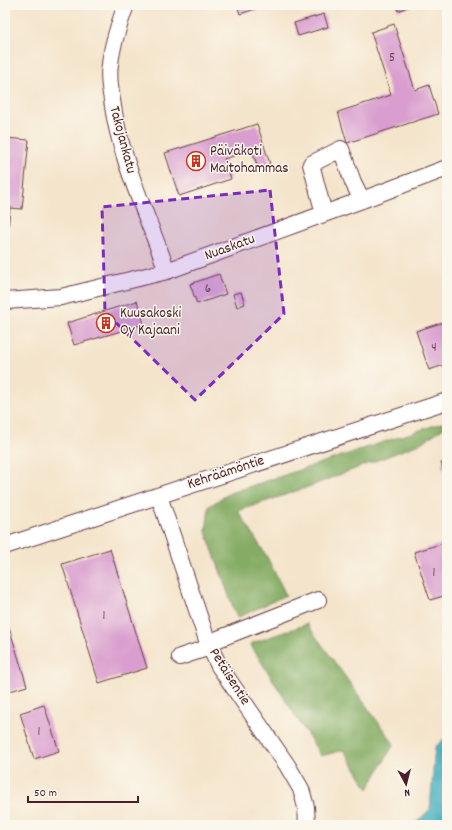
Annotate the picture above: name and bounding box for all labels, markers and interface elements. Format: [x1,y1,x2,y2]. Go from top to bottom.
house number: 5 [389,49,395,68]
street label: Takojankatu [102,104,142,176]
place label: Päiväkoti Maitohammas [210,141,289,180]
building icon: Päiväkoti Maitohammas [185,150,207,172]
street label: Nuaskatu [202,229,258,267]
house number: 6 [205,280,211,299]
place label: Kuusakoski Oy Kajaani [120,303,182,342]
building icon: Kuusakoski Oy Kajaani [95,312,117,334]
house number: 4 [431,339,437,358]
street label: Kehräämöntie [185,450,268,496]
house number: 1 [433,564,435,583]
house number: 1 [103,607,105,626]
street label: Petäisentie [203,644,255,710]
house number: 1 [38,723,40,742]
north arrow [386,764,426,804]
scale bar [28,778,138,804]
text: N [403,784,411,800]
text: 50 m [34,785,57,802]

